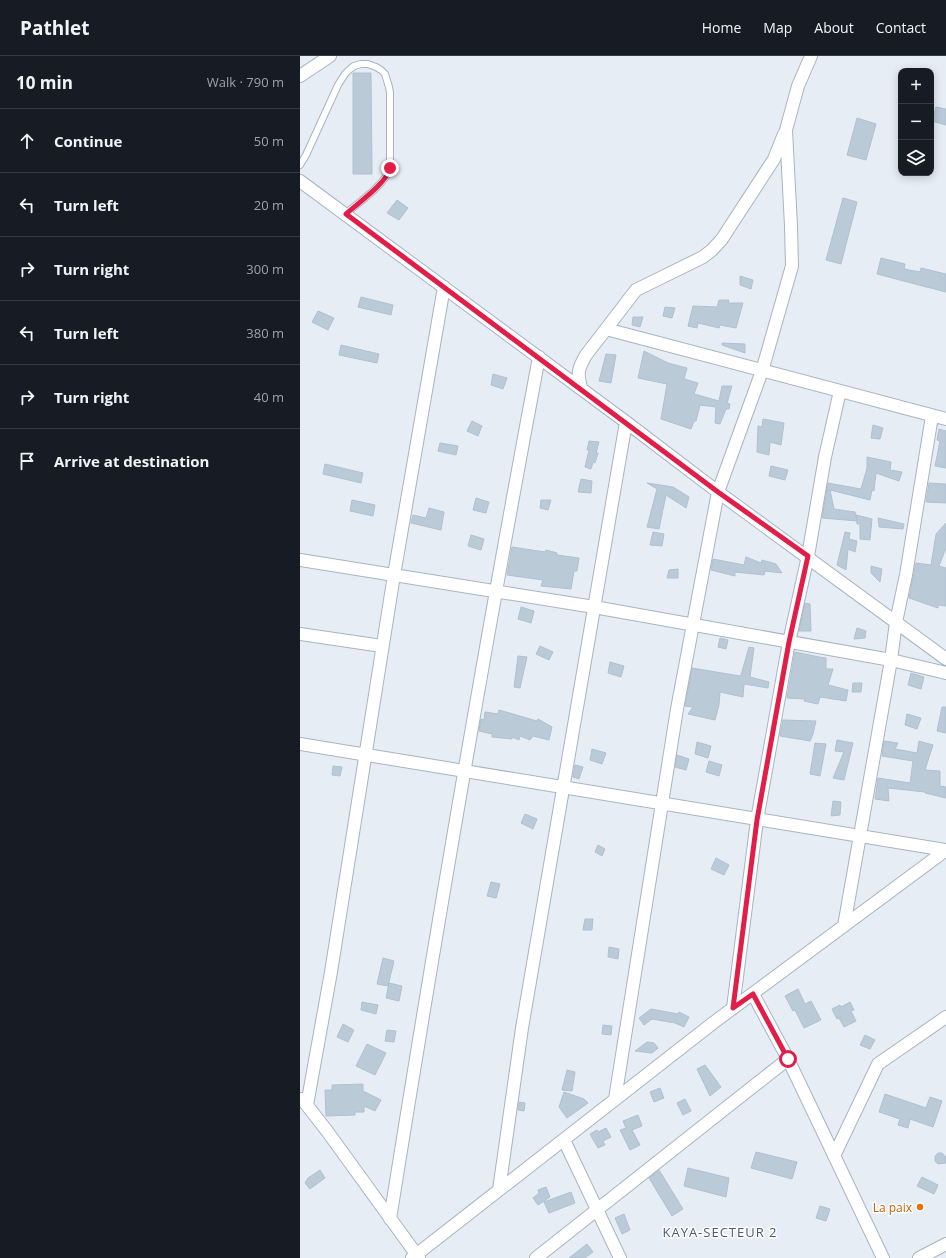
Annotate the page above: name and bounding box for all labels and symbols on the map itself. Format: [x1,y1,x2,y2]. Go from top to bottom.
route end [381,159,399,177]
route start [779,1050,797,1068]
place label: La paix [873,1199,913,1216]
marker: La paix [915,1202,925,1212]
district label: KAYA-SECTEUR 2 [662,1223,778,1241]

